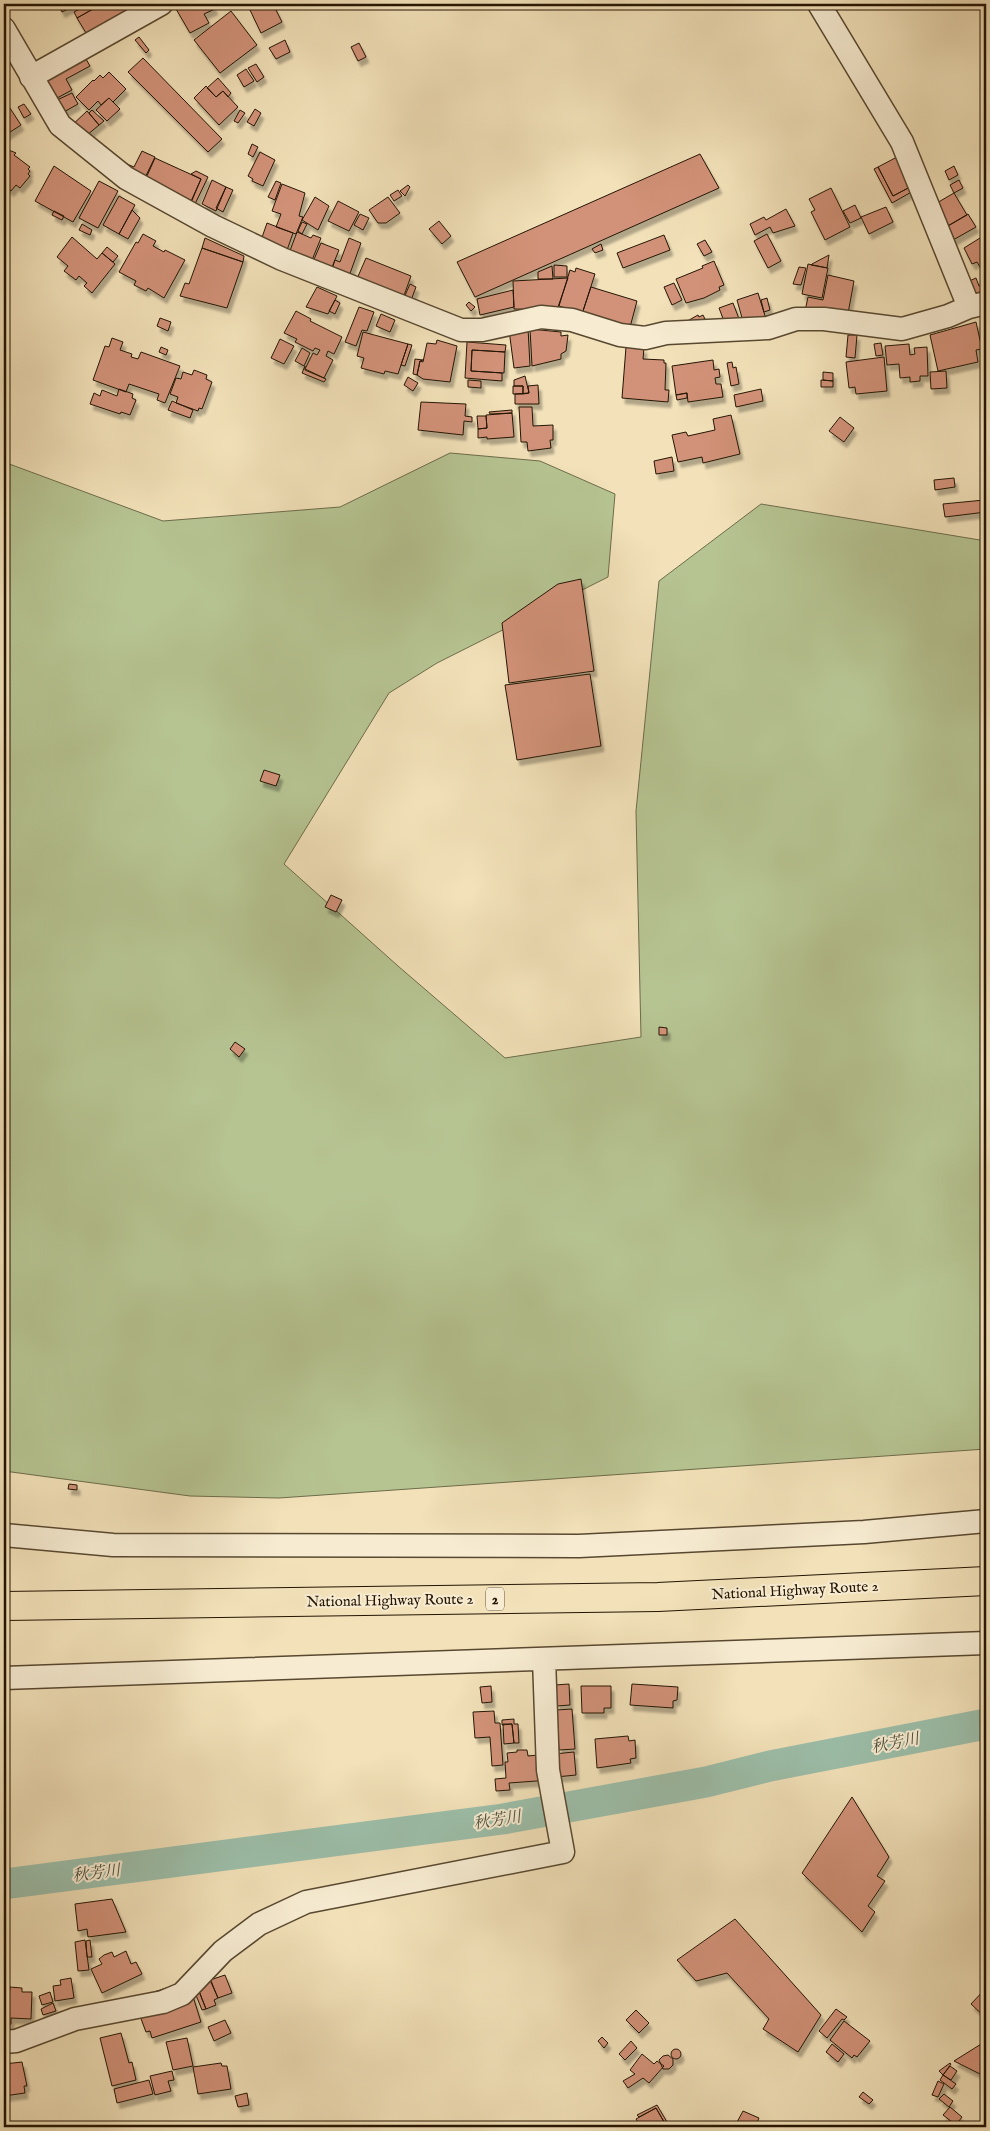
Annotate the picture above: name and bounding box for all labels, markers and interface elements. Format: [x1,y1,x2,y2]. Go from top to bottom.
street label: National Highway Route 2 [711,1577,879,1604]
road number: 2 [486,1588,504,1610]
street label: National Highway Route 2 [306,1590,474,1611]
water label: 秋芳川 [870,1729,923,1758]
water label: 秋芳川 [472,1807,525,1835]
water label: 秋芳川 [71,1861,123,1887]

